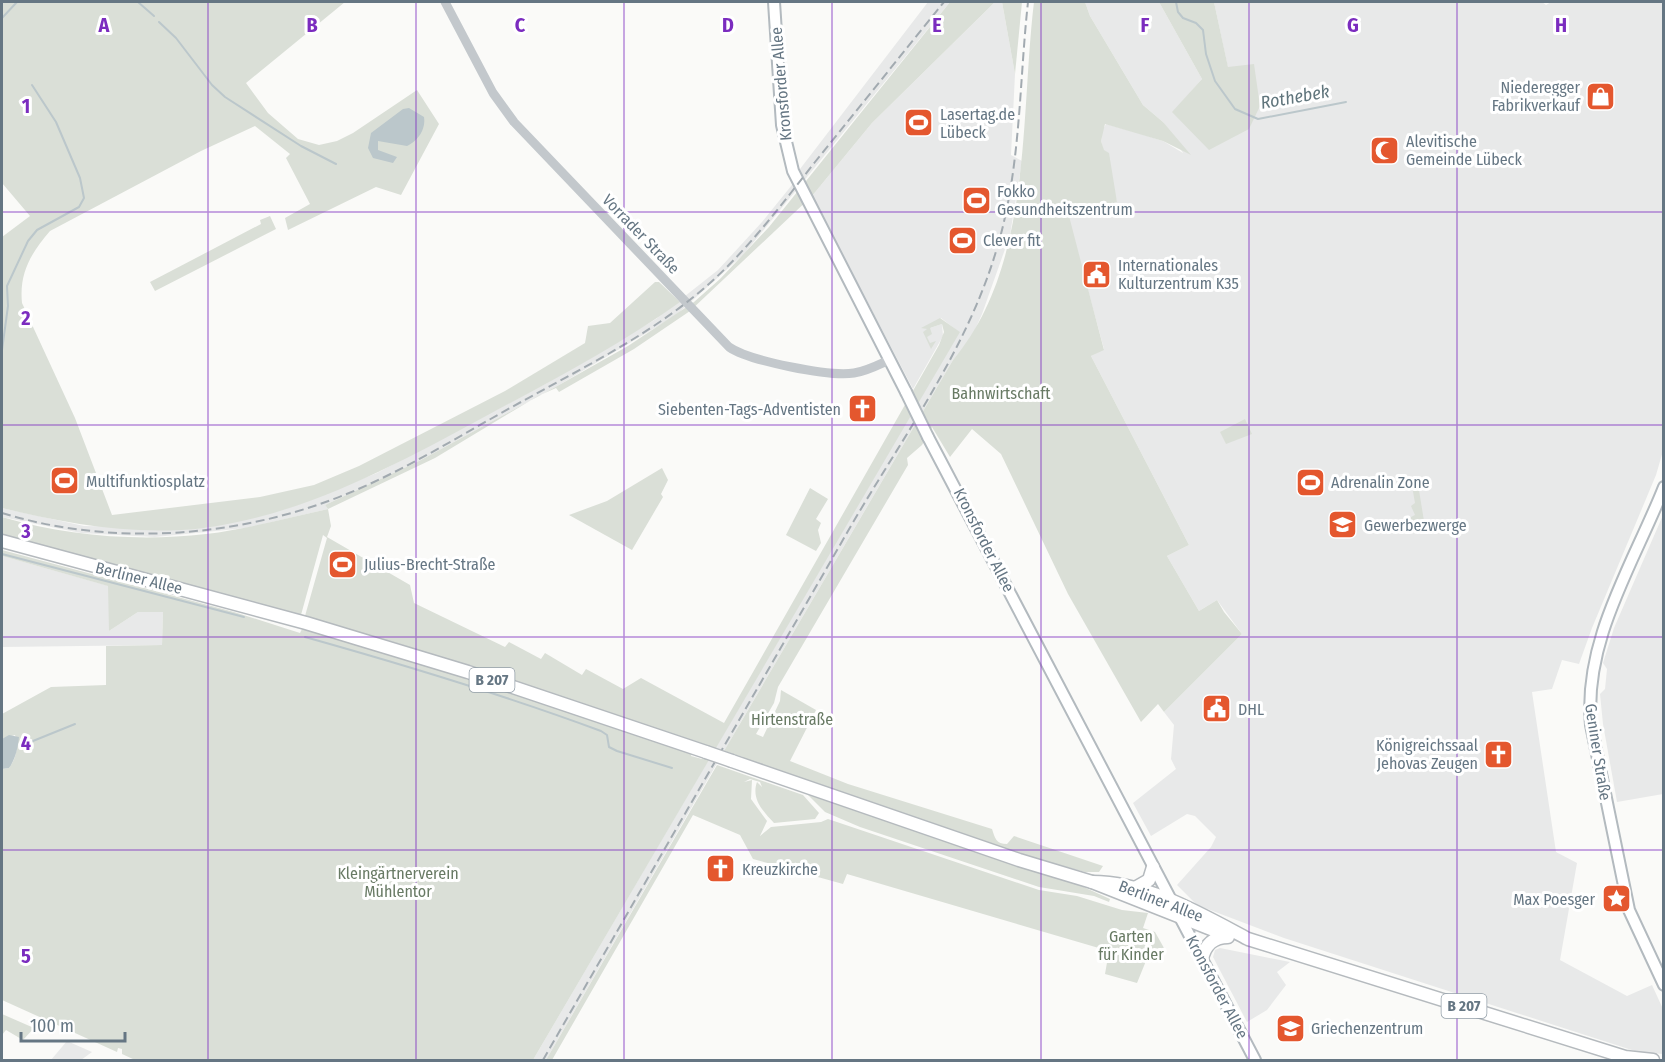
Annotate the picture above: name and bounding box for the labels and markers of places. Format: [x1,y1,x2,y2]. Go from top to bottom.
place label: Niederegger Fabrikverkauf [1492,78,1581,115]
shop icon: Niederegger Fabrikverkauf [1585,80,1617,112]
place label: Lasertag.de Lübeck [940,105,1015,142]
sports icon: Lasertag.de Lübeck [903,107,935,139]
place label: Alevitische Gemeinde Lübeck [1406,132,1522,169]
mosque icon: Alevitische Gemeinde Lübeck [1369,134,1401,166]
place label: Fokko Gesundheitszentrum [997,182,1133,219]
sports icon: Fokko Gesundheitszentrum [960,184,992,216]
sports icon: Clever fit [946,224,978,256]
place label: Clever fit [983,231,1042,250]
place label: Internationales Kulturzentrum K35 [1118,256,1239,293]
public building icon: Internationales Kulturzentrum K35 [1081,258,1113,290]
church icon: Siebenten-Tags-Adventisten [846,393,878,425]
place label: Siebenten-Tags-Adventisten [658,400,841,419]
sports icon: Multifunktiosplatz [49,465,81,497]
sports icon: Adrenalin Zone [1294,466,1326,498]
place label: Multifunktiosplatz [86,472,205,491]
place label: Adrenalin Zone [1331,473,1430,492]
school or university icon: Gewerbezwerge [1327,509,1359,541]
place label: Gewerbezwerge [1364,516,1467,535]
sports icon: Julius-Brecht-Straße [327,548,359,580]
place label: Julius-Brecht-Straße [364,555,496,574]
public building icon: DHL [1201,693,1233,725]
place label: DHL [1238,700,1264,719]
place label: Königreichssaal Jehovas Zeugen [1376,736,1478,773]
church icon: Königreichssaal Jehovas Zeugen [1483,738,1515,770]
church icon: Kreuzkirche [705,853,737,885]
place label: Kreuzkirche [742,860,818,879]
place icon: Max Poesger [1600,883,1632,915]
place label: Max Poesger [1513,890,1595,909]
school or university icon: Griechenzentrum [1274,1012,1306,1044]
place label: Griechenzentrum [1311,1019,1423,1038]

